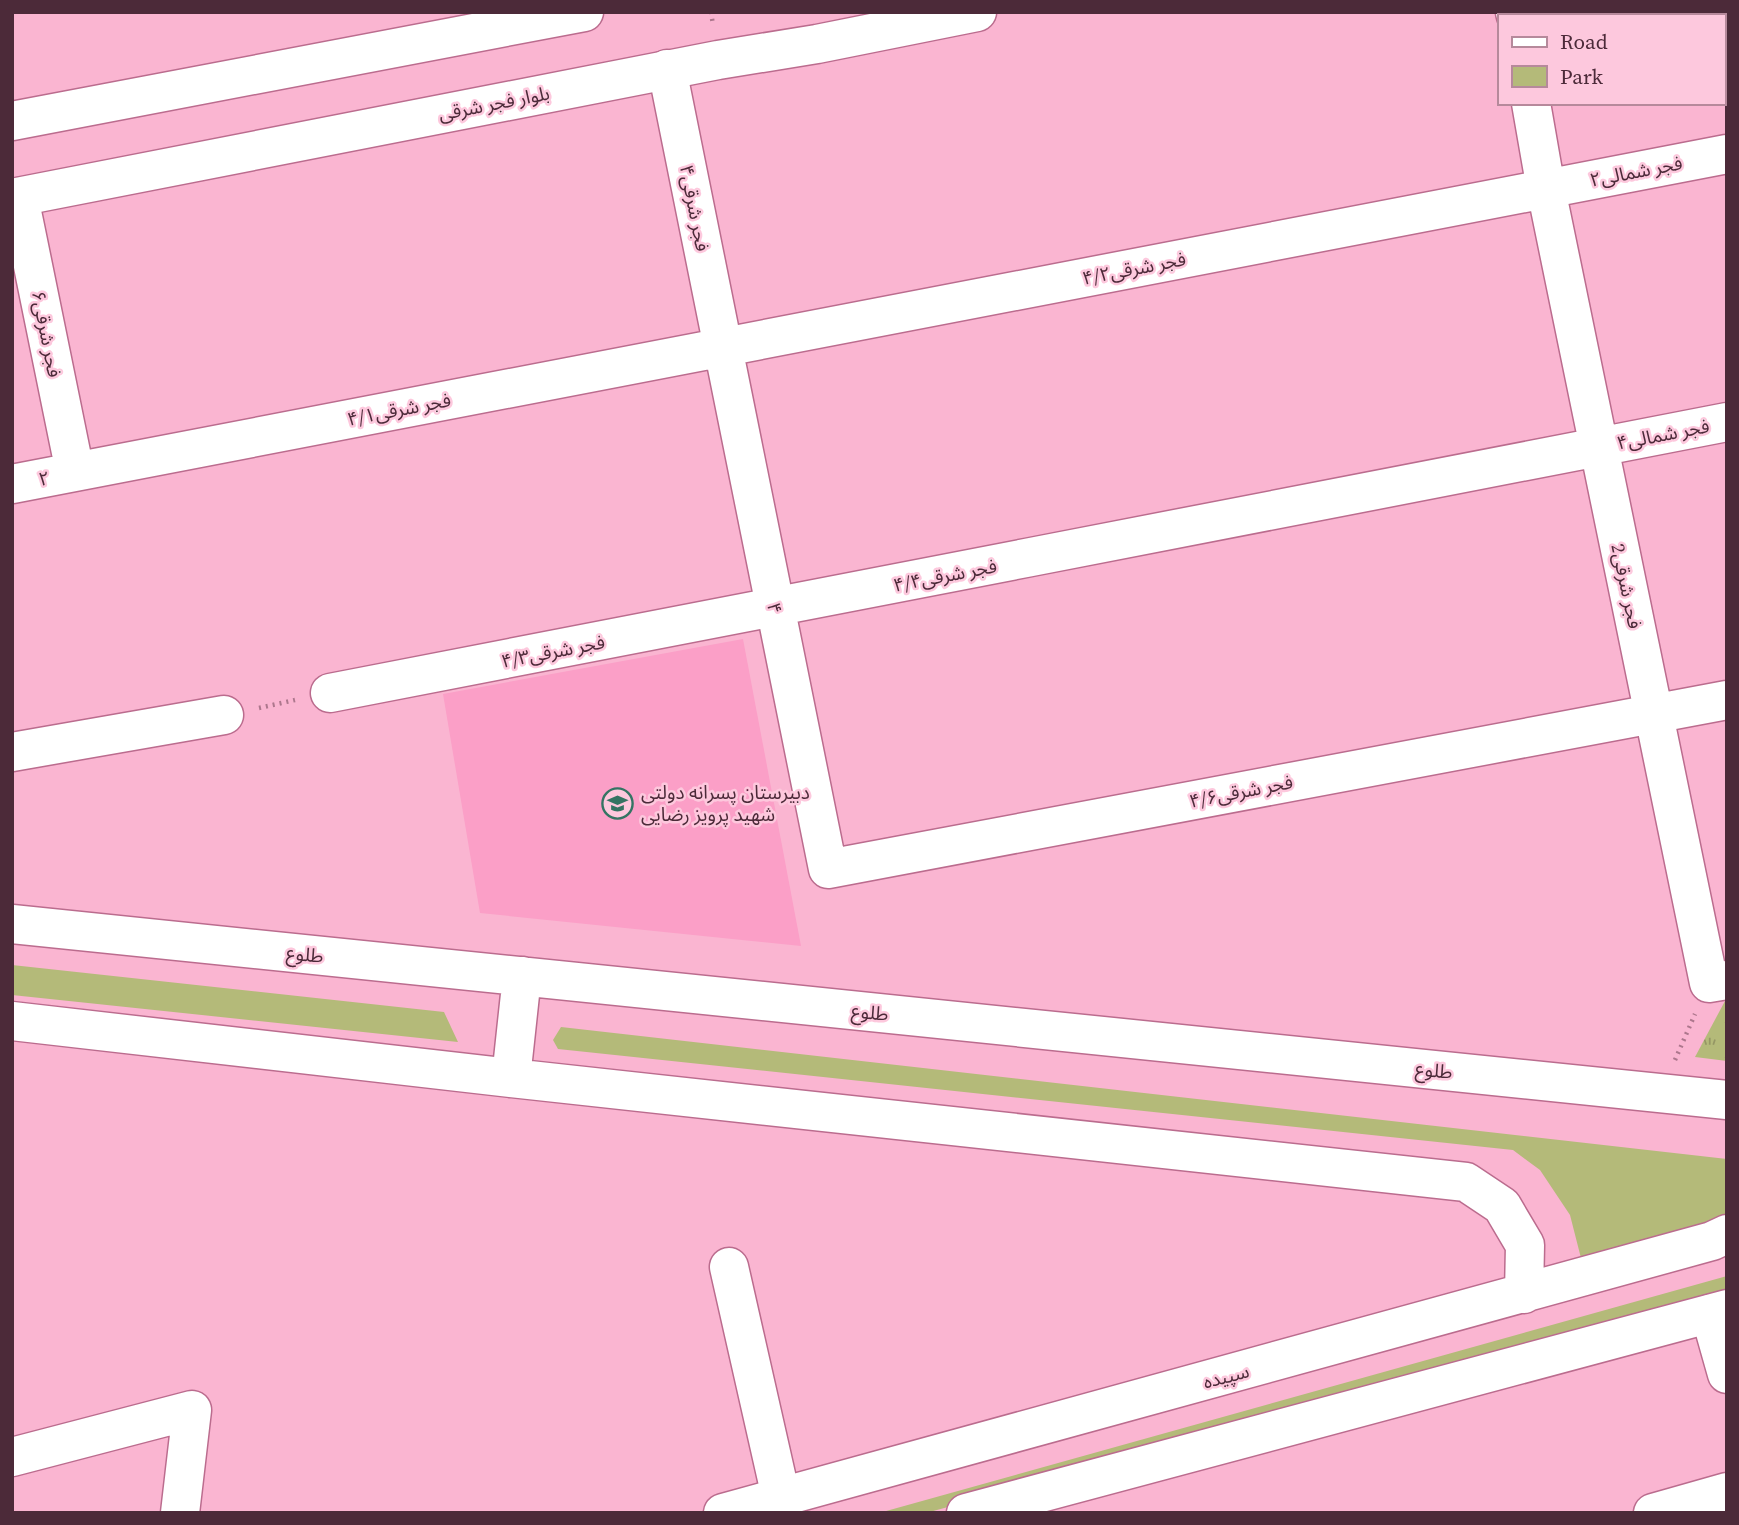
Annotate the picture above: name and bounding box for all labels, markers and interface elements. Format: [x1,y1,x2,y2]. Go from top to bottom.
legend [1498,14,1725,105]
text: Road [1560,27,1608,56]
text: Park [1560,62,1604,91]
street label: بلوار فجر شرقی [436,79,552,127]
street label: فجر شمالی۲ [1587,149,1685,193]
street label: فجر شرقی۴ [674,162,716,254]
street label: فجر شرقی۴/۲ [1080,245,1188,291]
street label: فجر شرقی۶ [26,288,68,380]
street label: فجر شرقی۴/۱ [345,386,453,432]
street label: فجر شمالی۴ [1614,412,1712,456]
street label: ۲ [36,464,52,492]
street label: 2فجر شرقی [1605,541,1649,631]
street label: فجر شرقی۴/۴ [891,552,999,598]
street label: ۴ [761,600,789,616]
street label: فجر شرقی۴/۳ [499,628,607,674]
street label: فجر شرقی۴/۶ [1187,768,1295,814]
place label: دبیرستان پسرانه دولتی شهید پرویز رضایی [641,779,810,827]
school or university icon: دبیرستان پسرانه دولتی شهید پرویز رضایی [601,786,635,820]
street label: طلوع [285,939,325,970]
street label: طلوع [850,997,890,1028]
street label: طلوع [1414,1055,1454,1086]
street label: سپیده [1200,1357,1252,1395]

